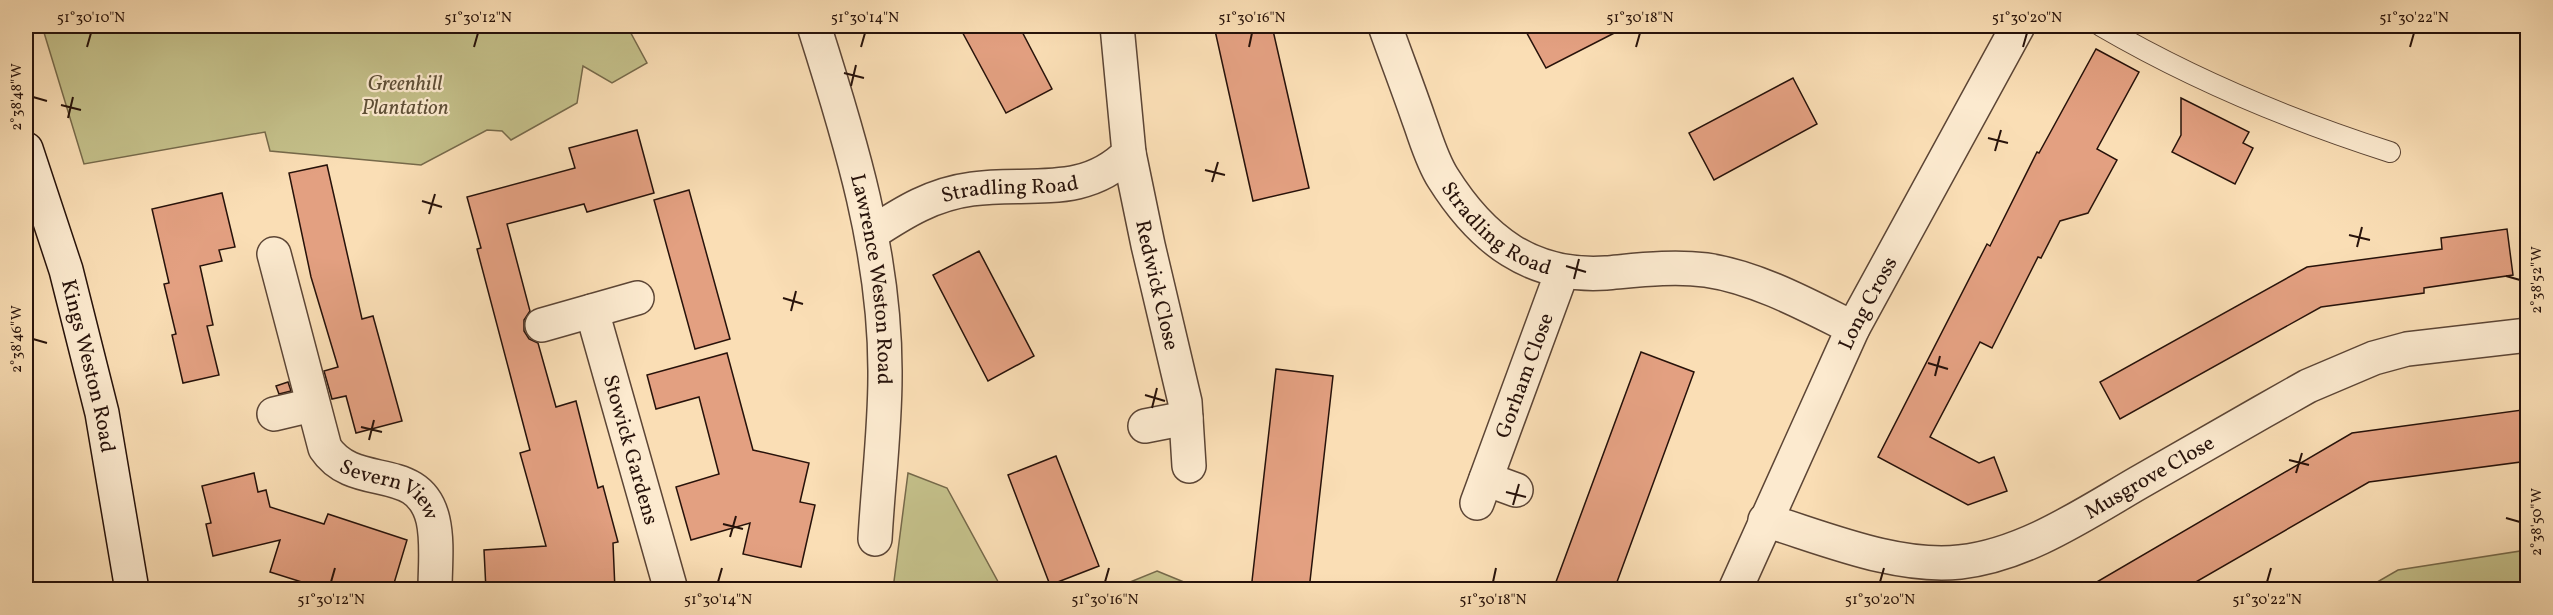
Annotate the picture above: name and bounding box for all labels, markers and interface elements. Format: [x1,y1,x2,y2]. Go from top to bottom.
text: 51°30'10"N [57,8,125,29]
text: 51°30'12"N [444,8,512,29]
text: 51°30'14"N [831,8,899,29]
text: 51°30'16"N [1218,8,1286,29]
text: 51°30'18"N [1606,8,1674,29]
text: 51°30'20"N [1992,8,2062,29]
text: 51°30'22"N [2379,8,2449,29]
text: 2°38'48"W [7,63,28,131]
park label: Greenhill Plantation [361,70,449,123]
street label: Stradling Road [938,169,1081,211]
street label: Lawrence Weston Road [842,171,898,385]
street label: Stradling Road [1433,176,1555,283]
street label: Redwick Close [1127,217,1185,353]
text: 2°38'52"W [2527,246,2548,314]
street label: Long Cross [1832,252,1905,355]
street label: Kings Weston Road [53,276,121,455]
text: 2°38'46"W [7,305,28,373]
street label: Gorham Close [1489,309,1562,443]
street label: Stowick Gardens [595,372,665,528]
street label: Musgrove Close [2080,429,2220,527]
street label: Severn View [334,453,445,524]
text: 2°38'50"W [2527,488,2548,556]
text: 51°30'12"N [297,590,365,611]
text: 51°30'14"N [684,590,752,611]
text: 51°30'16"N [1071,590,1139,611]
text: 51°30'18"N [1459,590,1527,611]
text: 51°30'20"N [1845,590,1915,611]
text: 51°30'22"N [2232,590,2302,611]

